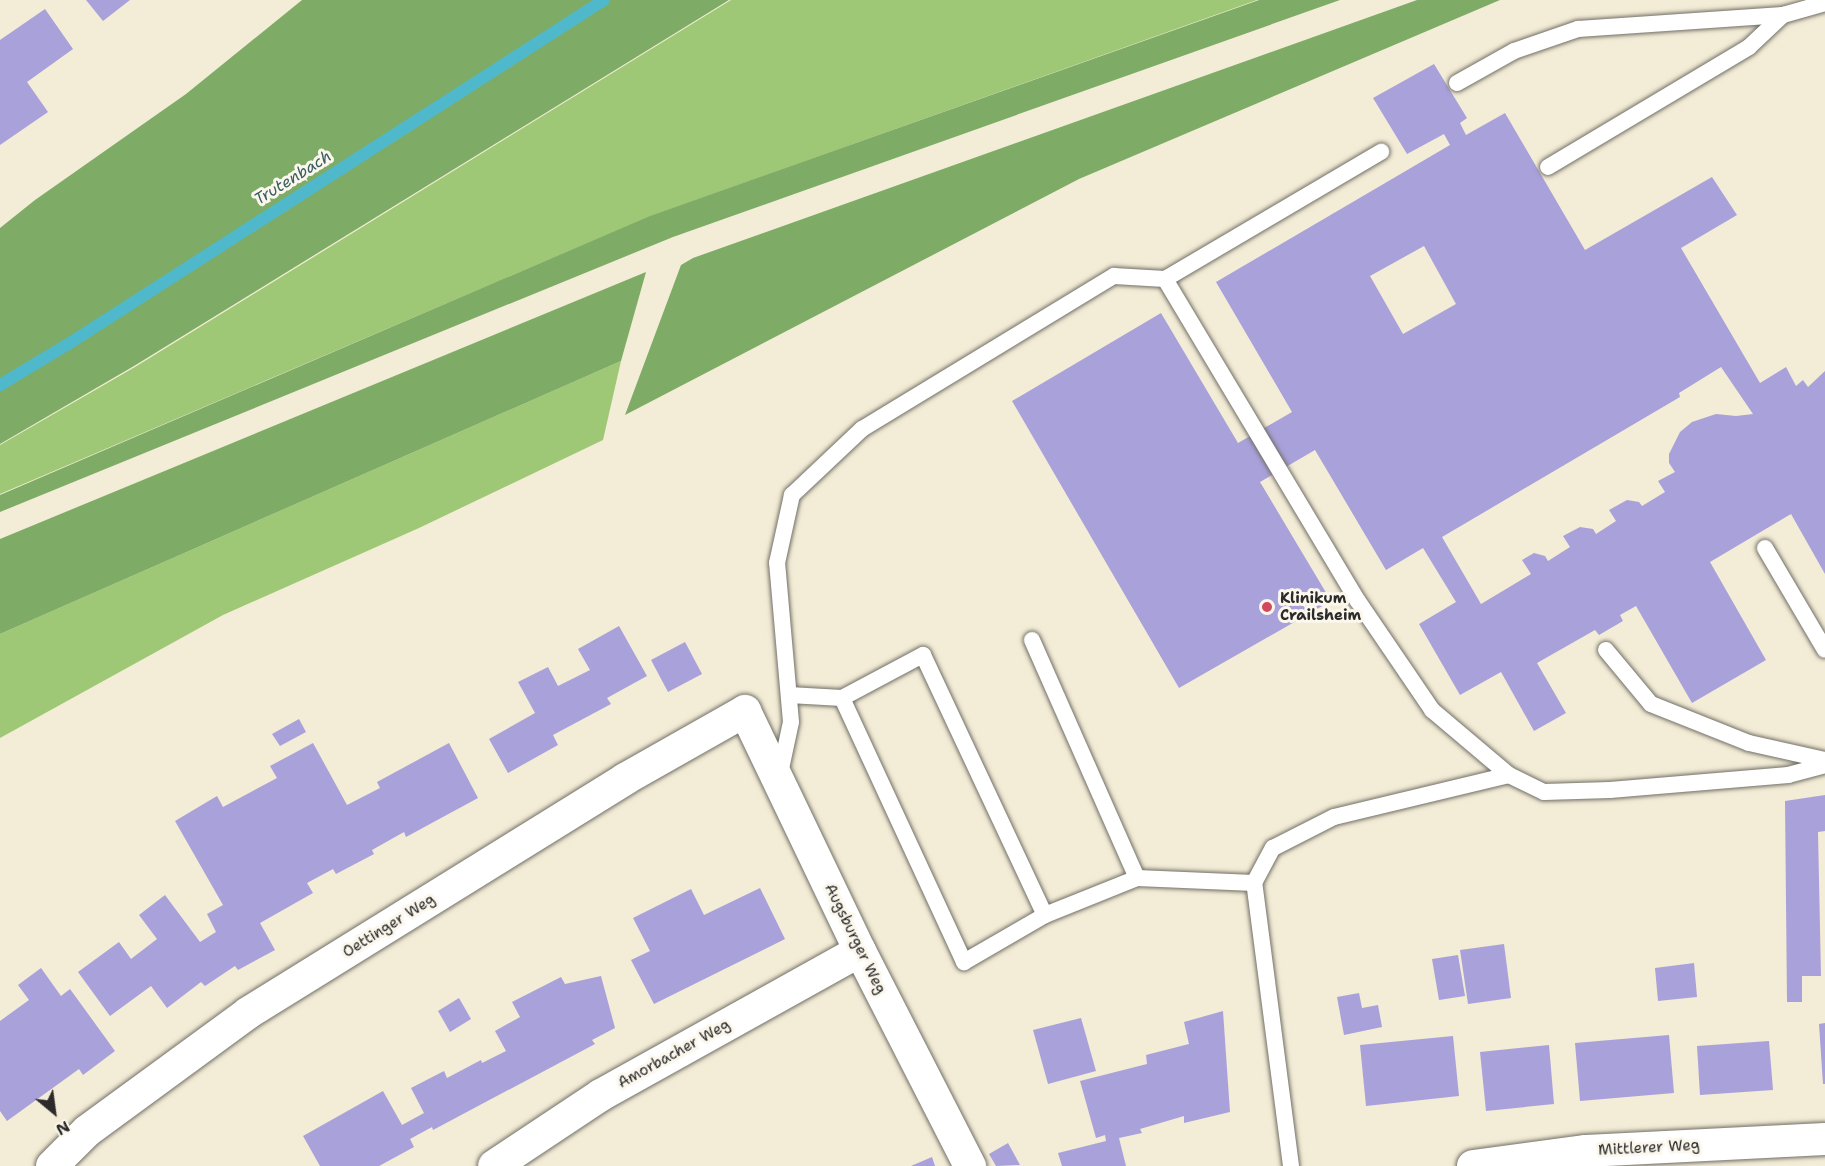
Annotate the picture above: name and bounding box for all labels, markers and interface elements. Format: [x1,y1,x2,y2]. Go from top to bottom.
water label: Trutenbach [251,147,335,209]
place label: Klinikum Crailsheim [1280,589,1361,624]
marker: Klinikum Crailsheim [1258,598,1276,616]
street label: Augsburger Weg [821,881,889,997]
street label: Oettinger Weg [340,890,438,962]
street label: Amorbacher Weg [615,1016,733,1092]
north arrow [24,1082,84,1142]
text: N [52,1116,74,1140]
street label: Mittlerer Weg [1598,1136,1700,1160]

